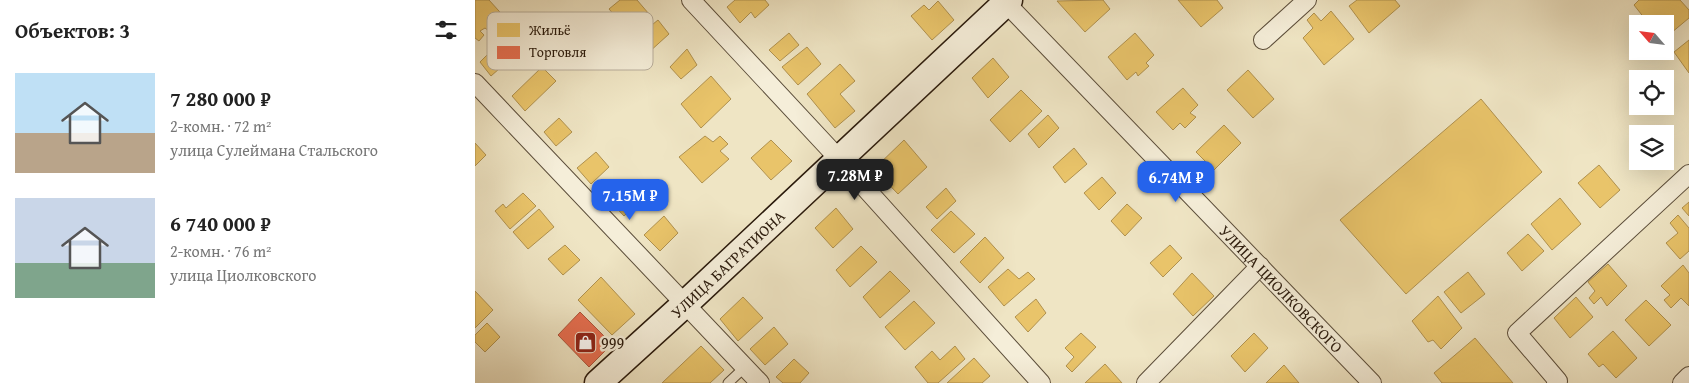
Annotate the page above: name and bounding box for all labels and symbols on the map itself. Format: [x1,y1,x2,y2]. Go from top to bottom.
legend [487,12,653,70]
north arrow [1629,15,1674,60]
text: Жильё [528,20,571,40]
text: Торговля [529,42,586,62]
pin: 7.28M ₽ [809,158,901,201]
pin: 6.74M ₽ [1130,160,1222,203]
pin: 7.15M ₽ [584,178,676,221]
street label: УЛИЦА БАГРАТИОНА [665,204,790,324]
street label: УЛИЦА ЦИОЛКОВСКОГО [1214,219,1349,358]
shop icon: 999 [573,331,597,355]
place label: 999 [601,331,624,355]

